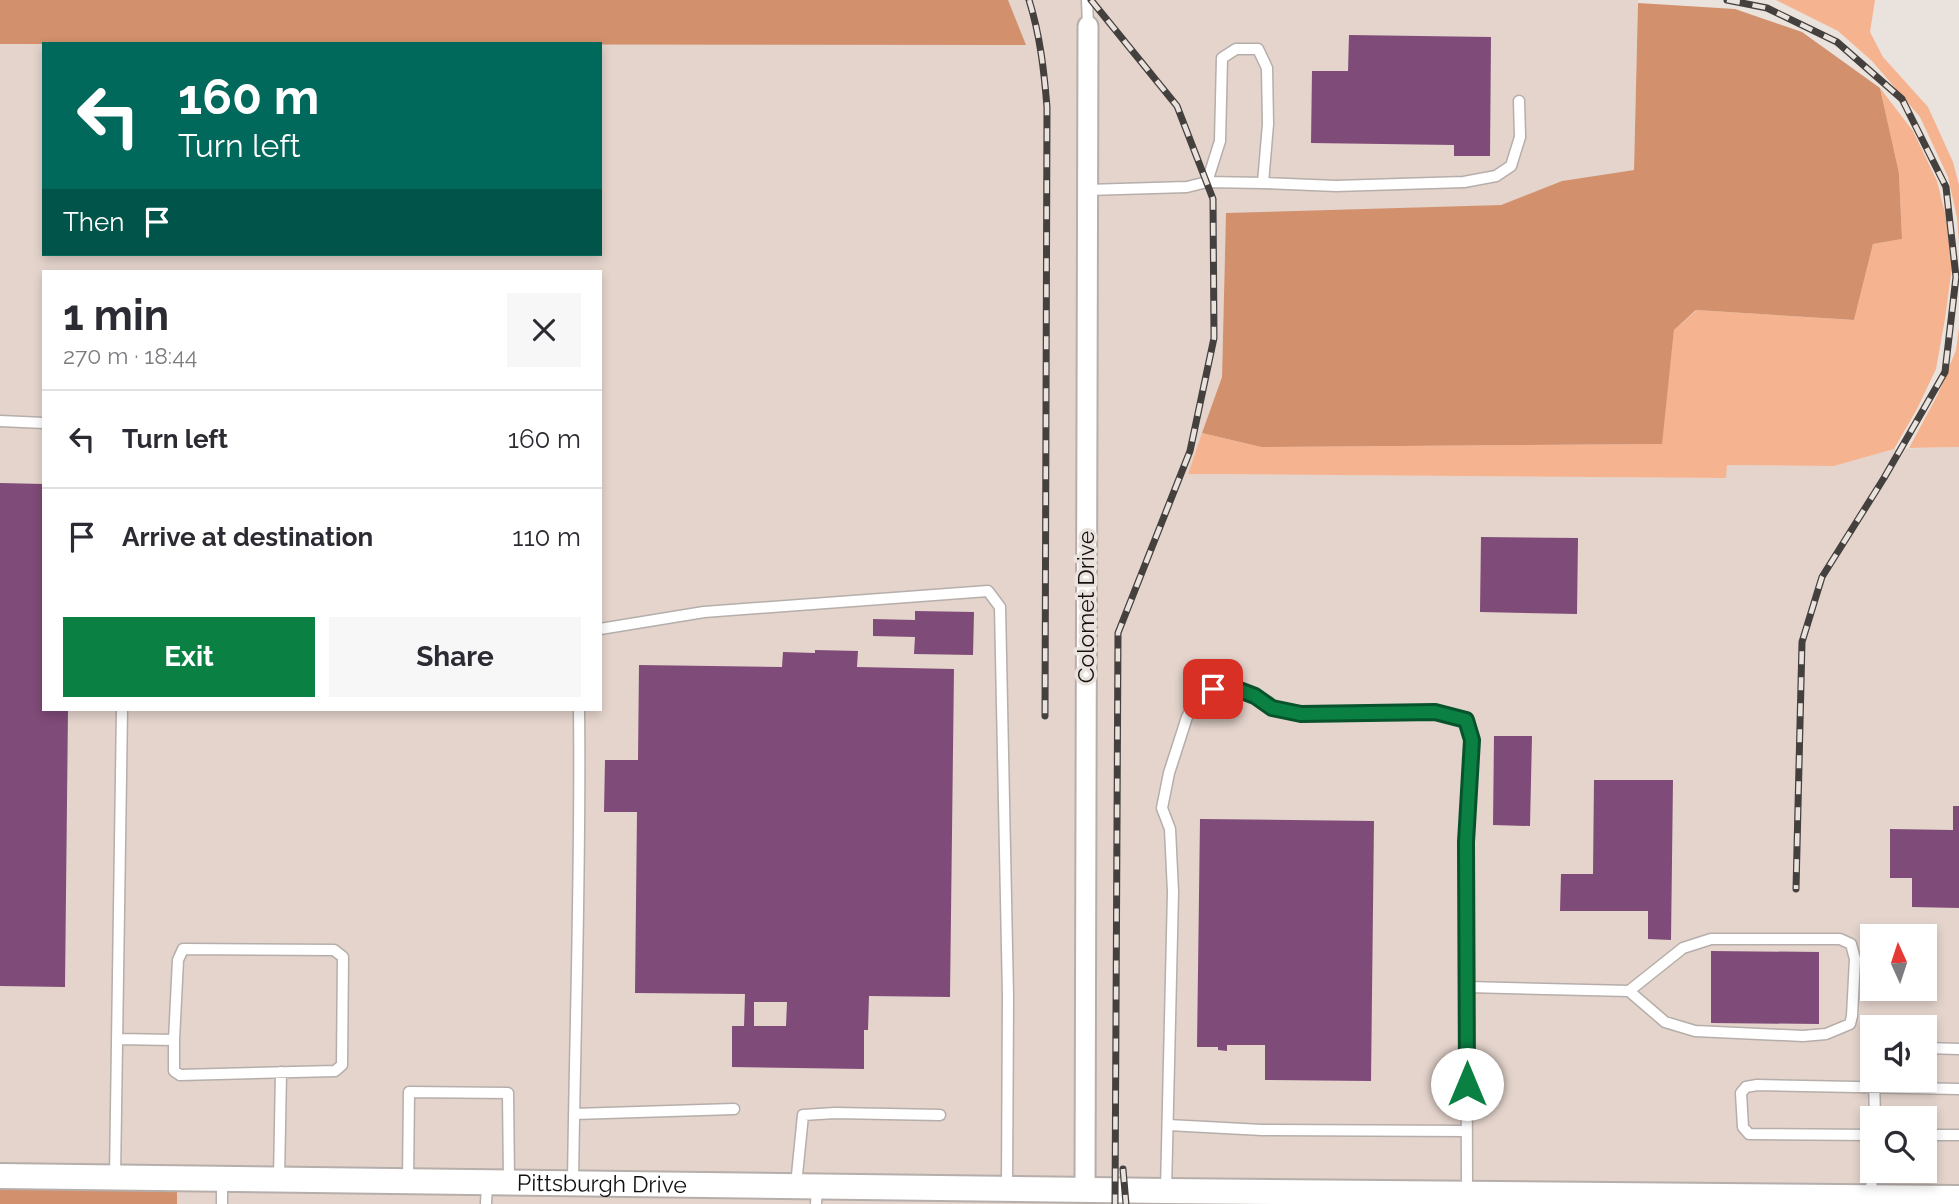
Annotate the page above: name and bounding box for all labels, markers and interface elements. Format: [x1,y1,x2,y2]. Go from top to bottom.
text: 160 m [178,68,319,125]
icon: left [63,70,154,161]
text: Turn left [178,127,300,164]
icon: arrive [138,203,176,241]
text: Then [63,207,124,237]
text: 1 min [63,291,169,340]
button: close [507,293,581,367]
text: 270 m · 18:44 [63,342,197,369]
icon: left [63,420,101,458]
text: Turn left [122,424,228,454]
text: 160 m [508,424,581,454]
icon: arrive [63,518,101,556]
text: Arrive at destination [122,522,373,552]
text: 110 m [512,522,581,552]
street label: Colomet Drive [1072,531,1099,683]
button: Exit [63,617,315,697]
button: Share [329,617,581,697]
pin [1183,659,1243,719]
icon: arrive [1194,670,1232,708]
north arrow [1860,924,1937,1001]
map controls [1860,924,1937,1183]
button: sound [1860,1015,1937,1092]
position arrow [1430,1047,1504,1121]
button: search [1860,1106,1937,1183]
street label: Pittsburgh Drive [517,1169,687,1198]

